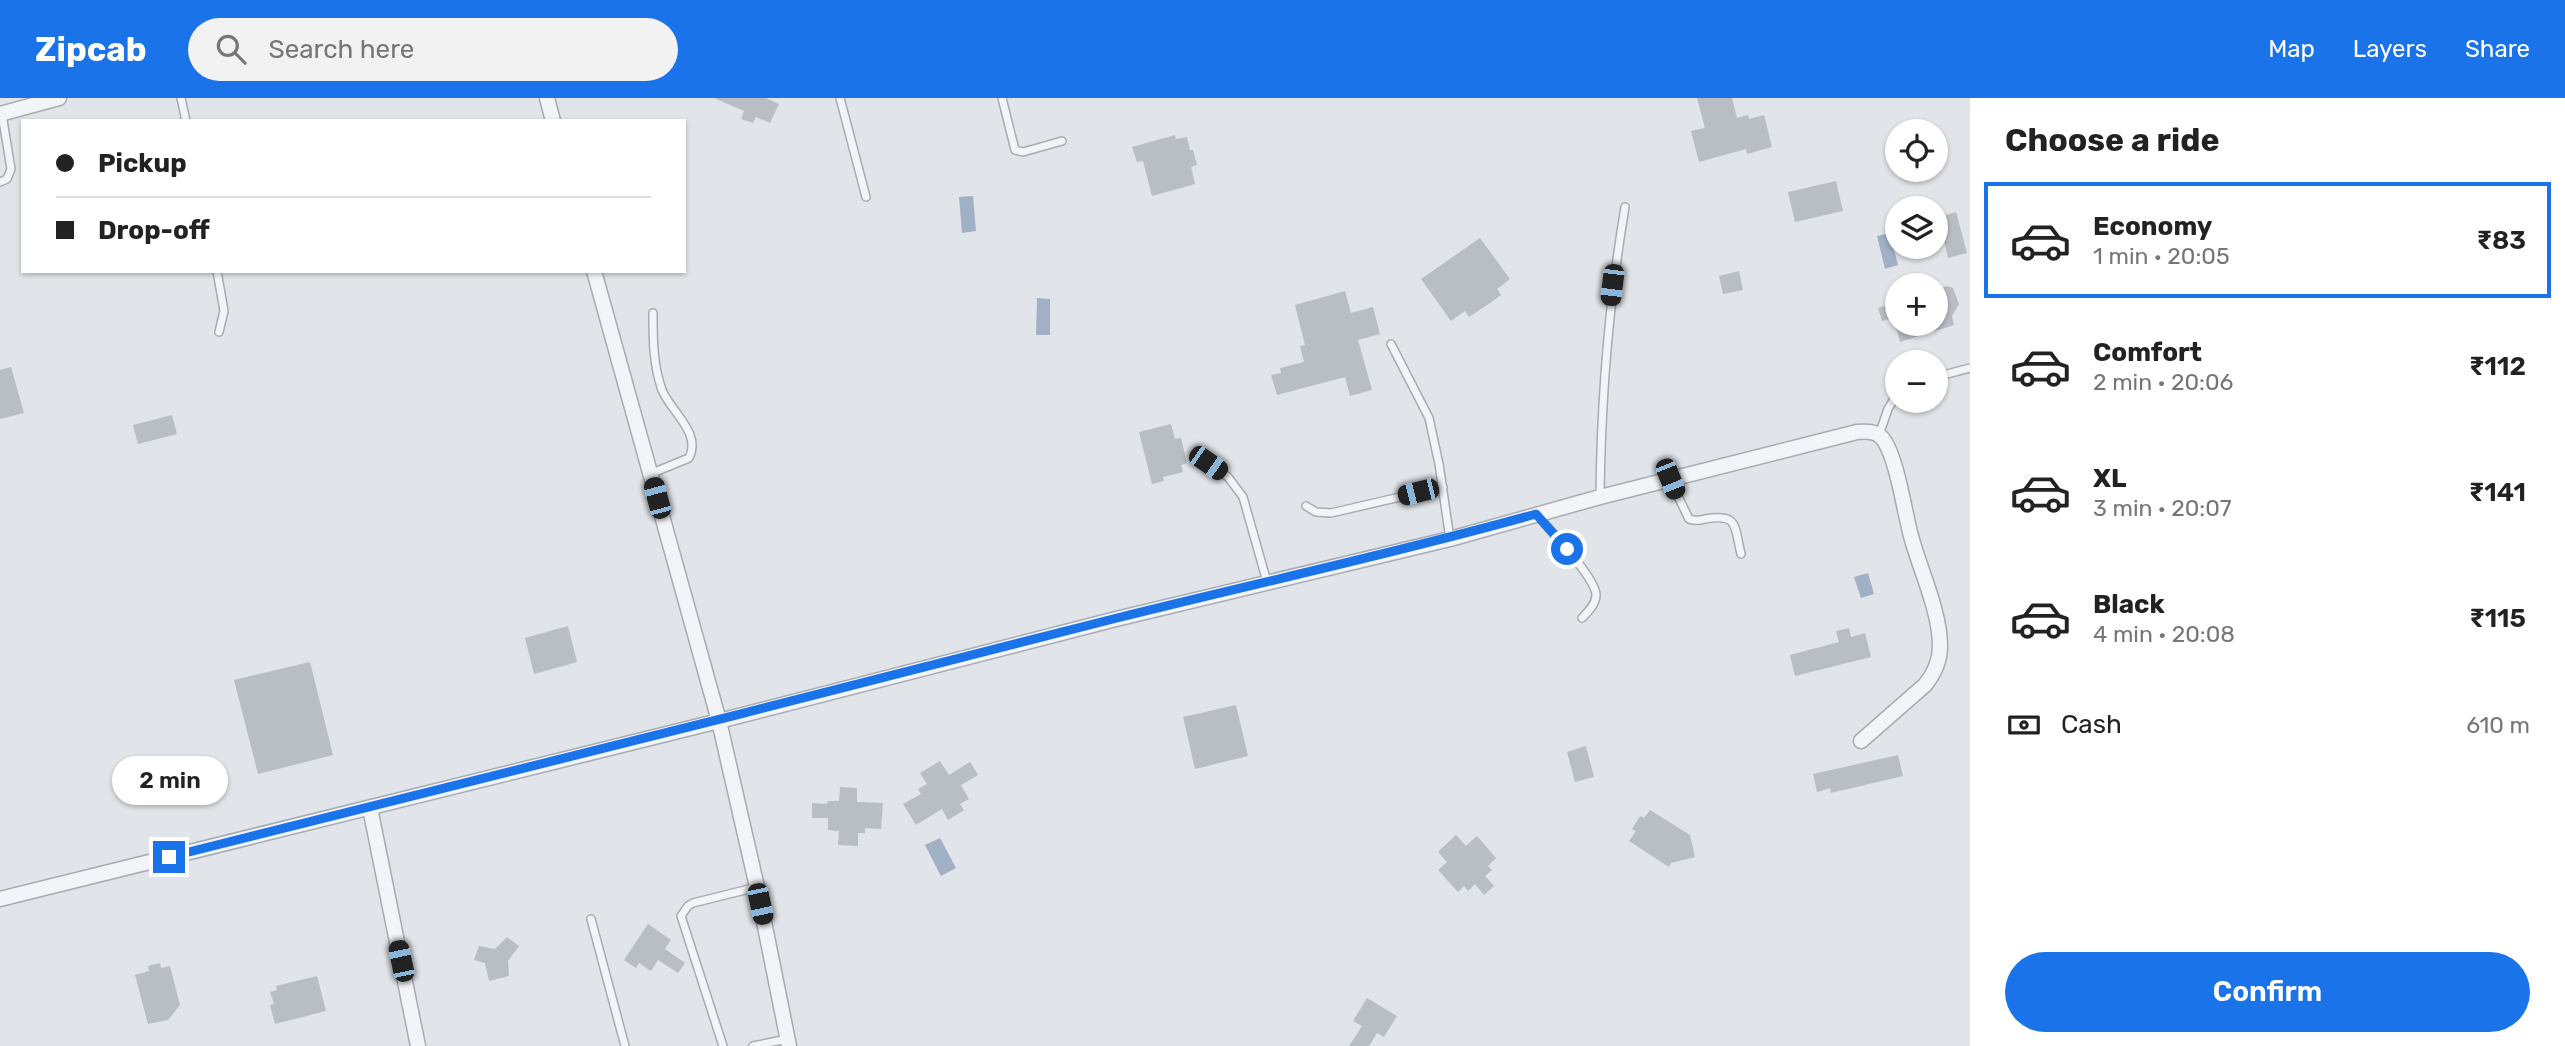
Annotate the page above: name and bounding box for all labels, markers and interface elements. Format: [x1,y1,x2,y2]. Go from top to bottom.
search box [188,18,678,81]
text: Zipcab [35,30,146,69]
icon: search [212,30,250,68]
text: Search here [268,34,414,65]
text: Map [2268,35,2315,63]
text: Layers [2353,35,2427,63]
text: Share [2465,35,2530,63]
map controls [1885,119,1948,413]
button: locate [1885,119,1948,182]
text: Choose a ride [2005,121,2219,159]
text: Pickup [98,148,187,179]
button: layers [1885,196,1948,259]
icon: car [2009,209,2072,272]
text: Economy [2093,211,2212,242]
text: Drop-off [98,215,210,246]
text: ₹83 [2476,225,2526,256]
text: 1 min · 20:05 [2093,242,2230,270]
car [1600,263,1625,307]
button: + [1885,273,1948,336]
icon: car [2009,335,2072,398]
text: Comfort [2093,337,2202,368]
button: − [1885,350,1948,413]
text: ₹112 [2469,351,2526,382]
text: 2 min · 20:06 [2093,368,2233,396]
car [1185,442,1232,484]
car [1653,456,1688,502]
icon: car [2009,461,2072,524]
text: XL [2093,463,2126,494]
car [642,475,673,521]
car [1396,477,1441,507]
text: ₹141 [2469,477,2526,508]
text: 3 min · 20:07 [2093,494,2232,522]
route start [1551,533,1583,565]
icon: car [2009,587,2072,650]
text: Black [2093,589,2165,620]
text: ₹115 [2469,603,2526,634]
text: 4 min · 20:08 [2093,620,2235,648]
icon: cash [2005,706,2043,744]
text: Cash [2061,709,2122,740]
text: 610 m [2466,711,2530,739]
callout: 2 min [111,756,227,804]
text: 2 min [139,766,201,794]
route end [153,841,185,873]
car [746,881,775,927]
car [387,938,416,984]
button: Confirm [2005,952,2530,1032]

